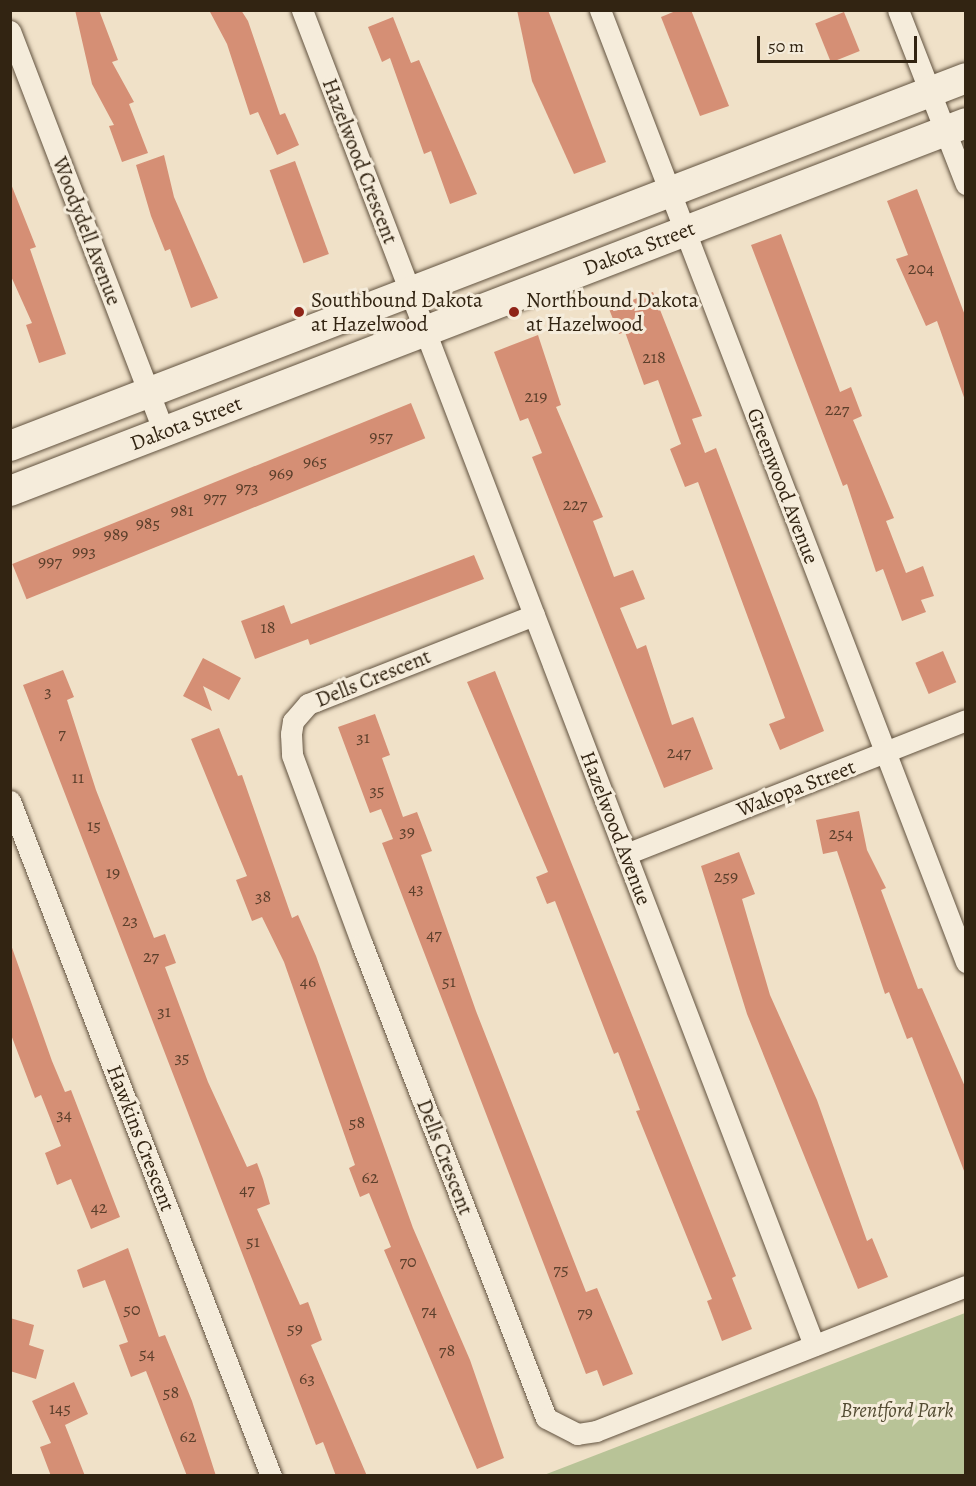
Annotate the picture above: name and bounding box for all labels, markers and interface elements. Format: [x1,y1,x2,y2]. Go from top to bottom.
scale bar [760,24,920,62]
text: 50 m [768,34,804,58]
street label: Hazelwood Crescent [317,75,403,247]
street label: Woodydell Avenue [47,153,127,309]
street label: Dakota Street [580,215,698,281]
house number: 204 [908,257,934,279]
place label: Southbound Dakota at Hazelwood [311,287,483,337]
place label: Northbound Dakota at Hazelwood [526,287,698,337]
marker: Southbound Dakota at Hazelwood [292,305,306,319]
marker: Northbound Dakota at Hazelwood [507,305,521,319]
house number: 218 [642,346,666,368]
house number: 219 [525,385,547,407]
street label: Dakota Street [127,390,245,456]
house number: 227 [825,398,849,420]
street label: Greenwood Avenue [742,405,824,567]
house number: 957 [369,425,393,447]
house number: 965 [303,450,327,472]
house number: 969 [269,462,293,484]
house number: 973 [235,476,259,498]
house number: 977 [203,486,227,508]
house number: 227 [563,493,587,515]
house number: 981 [170,499,194,521]
house number: 985 [136,512,160,534]
house number: 989 [103,523,129,545]
house number: 993 [72,540,96,562]
house number: 997 [38,550,62,572]
house number: 18 [261,616,275,638]
street label: Dells Crescent [312,643,434,713]
house number: 3 [44,680,52,702]
house number: 7 [58,722,66,744]
house number: 31 [356,726,370,748]
house number: 247 [667,741,691,763]
street label: Hazelwood Avenue [575,748,657,908]
street label: Wakopa Street [733,754,859,822]
house number: 11 [72,766,84,788]
house number: 35 [369,779,385,801]
house number: 15 [87,814,101,836]
house number: 39 [399,820,415,842]
house number: 254 [829,822,853,844]
house number: 19 [106,861,120,883]
house number: 259 [714,865,738,887]
house number: 43 [408,877,424,899]
house number: 38 [255,885,271,907]
house number: 23 [122,909,138,931]
house number: 47 [426,923,442,945]
house number: 27 [143,945,159,967]
house number: 46 [300,970,316,992]
house number: 51 [442,970,456,992]
house number: 31 [157,1000,171,1022]
house number: 35 [174,1046,190,1068]
street label: Hawkins Crescent [101,1061,181,1215]
street label: Dells Crescent [411,1096,479,1218]
house number: 34 [56,1103,72,1125]
house number: 58 [349,1111,365,1133]
house number: 62 [362,1166,378,1188]
house number: 47 [239,1178,255,1200]
house number: 42 [91,1196,107,1218]
house number: 51 [246,1230,260,1252]
house number: 70 [399,1250,417,1272]
house number: 75 [553,1258,569,1280]
house number: 50 [123,1298,141,1320]
house number: 74 [421,1299,437,1321]
house number: 79 [577,1301,593,1323]
house number: 59 [287,1317,303,1339]
house number: 78 [439,1339,455,1361]
house number: 54 [139,1342,155,1364]
house number: 63 [299,1367,315,1389]
house number: 58 [163,1381,179,1403]
house number: 145 [49,1397,71,1419]
park label: Brentford Park [840,1397,954,1423]
house number: 62 [180,1425,196,1447]

